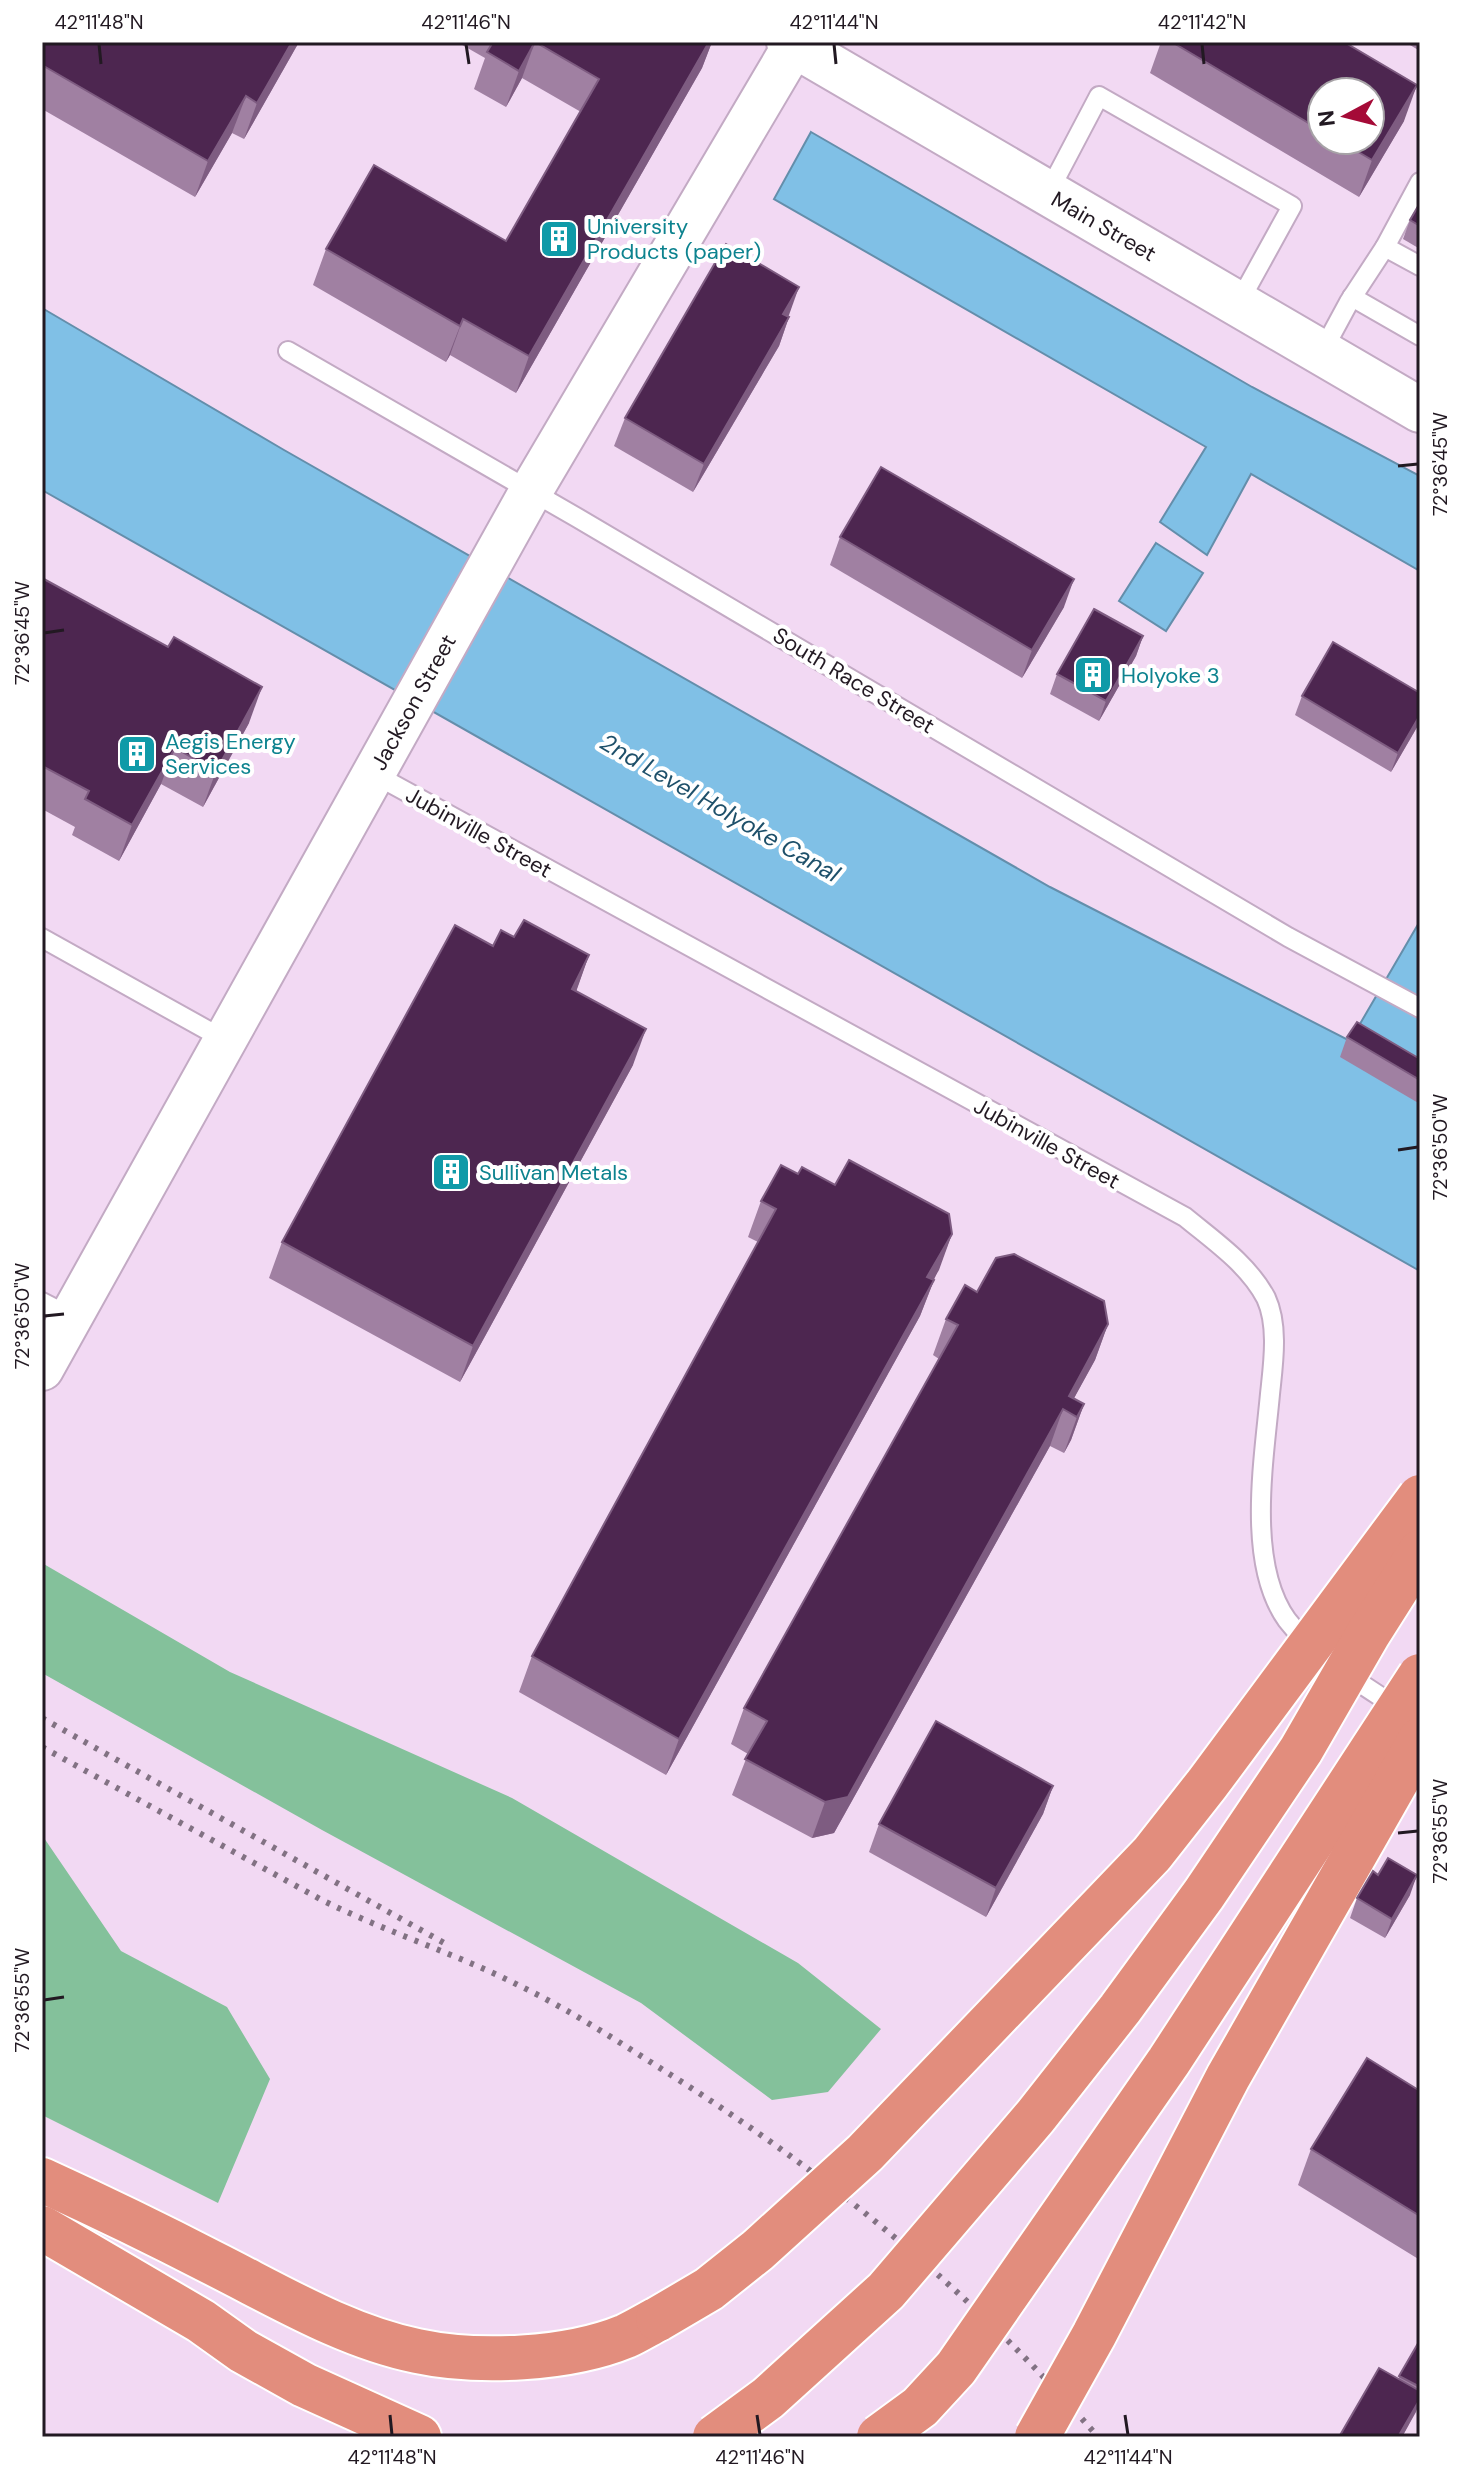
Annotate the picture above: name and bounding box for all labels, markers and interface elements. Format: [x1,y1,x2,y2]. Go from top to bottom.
text: 42°11'48"N [54,9,144,35]
text: 42°11'46"N [421,9,511,35]
text: 42°11'44"N [789,9,879,35]
text: 42°11'42"N [1158,9,1246,35]
north arrow [1306,76,1386,156]
text: N [1311,109,1342,128]
street label: Main Street [1046,185,1161,268]
place label: University Products (paper) [587,212,761,266]
building icon: University Products (paper) [538,218,580,260]
text: 72°36'45"W [1427,412,1453,516]
text: 72°36'45"W [9,581,35,685]
street label: South Race Street [768,621,940,740]
street label: Jackson Street [364,629,463,775]
building icon: Holyoke 3 [1072,654,1114,696]
place label: Holyoke 3 [1121,661,1220,690]
water label: 2nd Level Holyoke Canal [595,726,846,889]
place label: Aegis Energy Services [165,727,296,781]
building icon: Aegis Energy Services [116,733,158,775]
street label: Jubinville Street [401,780,557,885]
street label: Jubinville Street [969,1091,1125,1196]
text: 72°36'50"W [1427,1094,1453,1200]
building icon: Sullivan Metals [430,1151,472,1193]
place label: Sullivan Metals [479,1158,628,1187]
text: 72°36'50"W [9,1263,35,1369]
text: 72°36'55"W [1427,1779,1453,1883]
text: 72°36'55"W [9,1948,35,2052]
text: 42°11'48"N [347,2444,437,2470]
text: 42°11'46"N [715,2444,805,2470]
text: 42°11'44"N [1083,2444,1173,2470]

